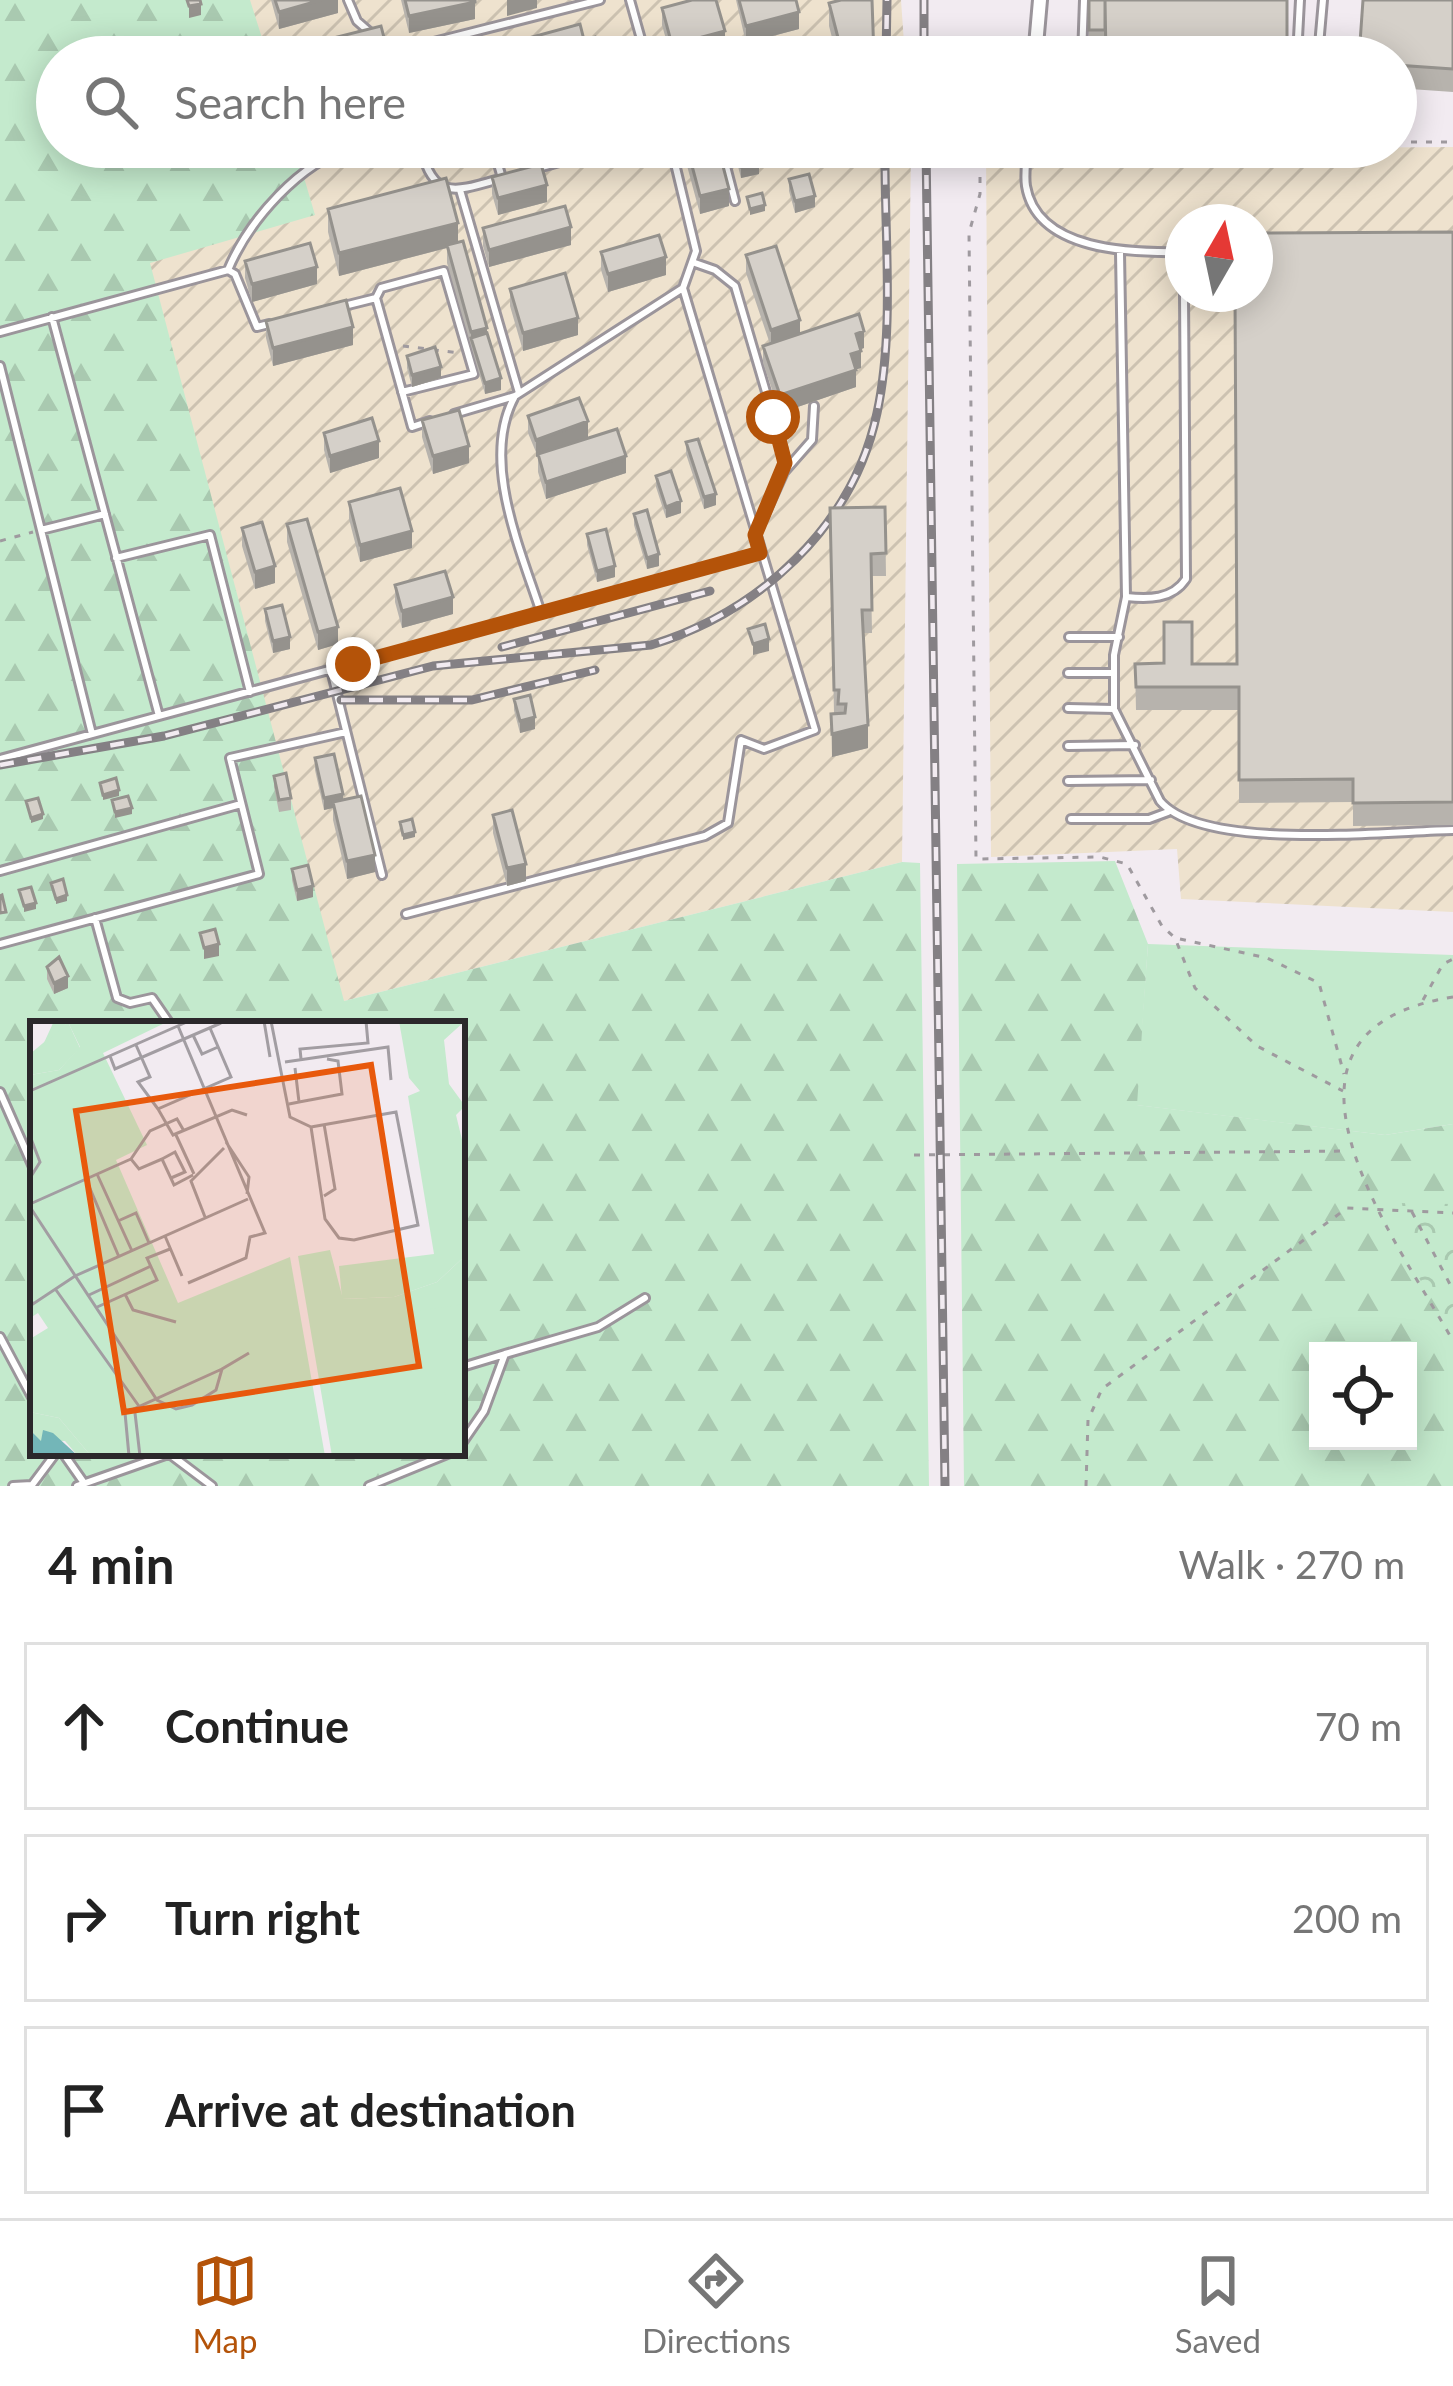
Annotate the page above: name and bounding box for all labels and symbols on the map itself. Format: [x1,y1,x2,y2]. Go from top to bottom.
north arrow [1165,204,1273,312]
route start [746,390,800,444]
route end [326,637,380,691]
inset map [30,1021,465,1456]

